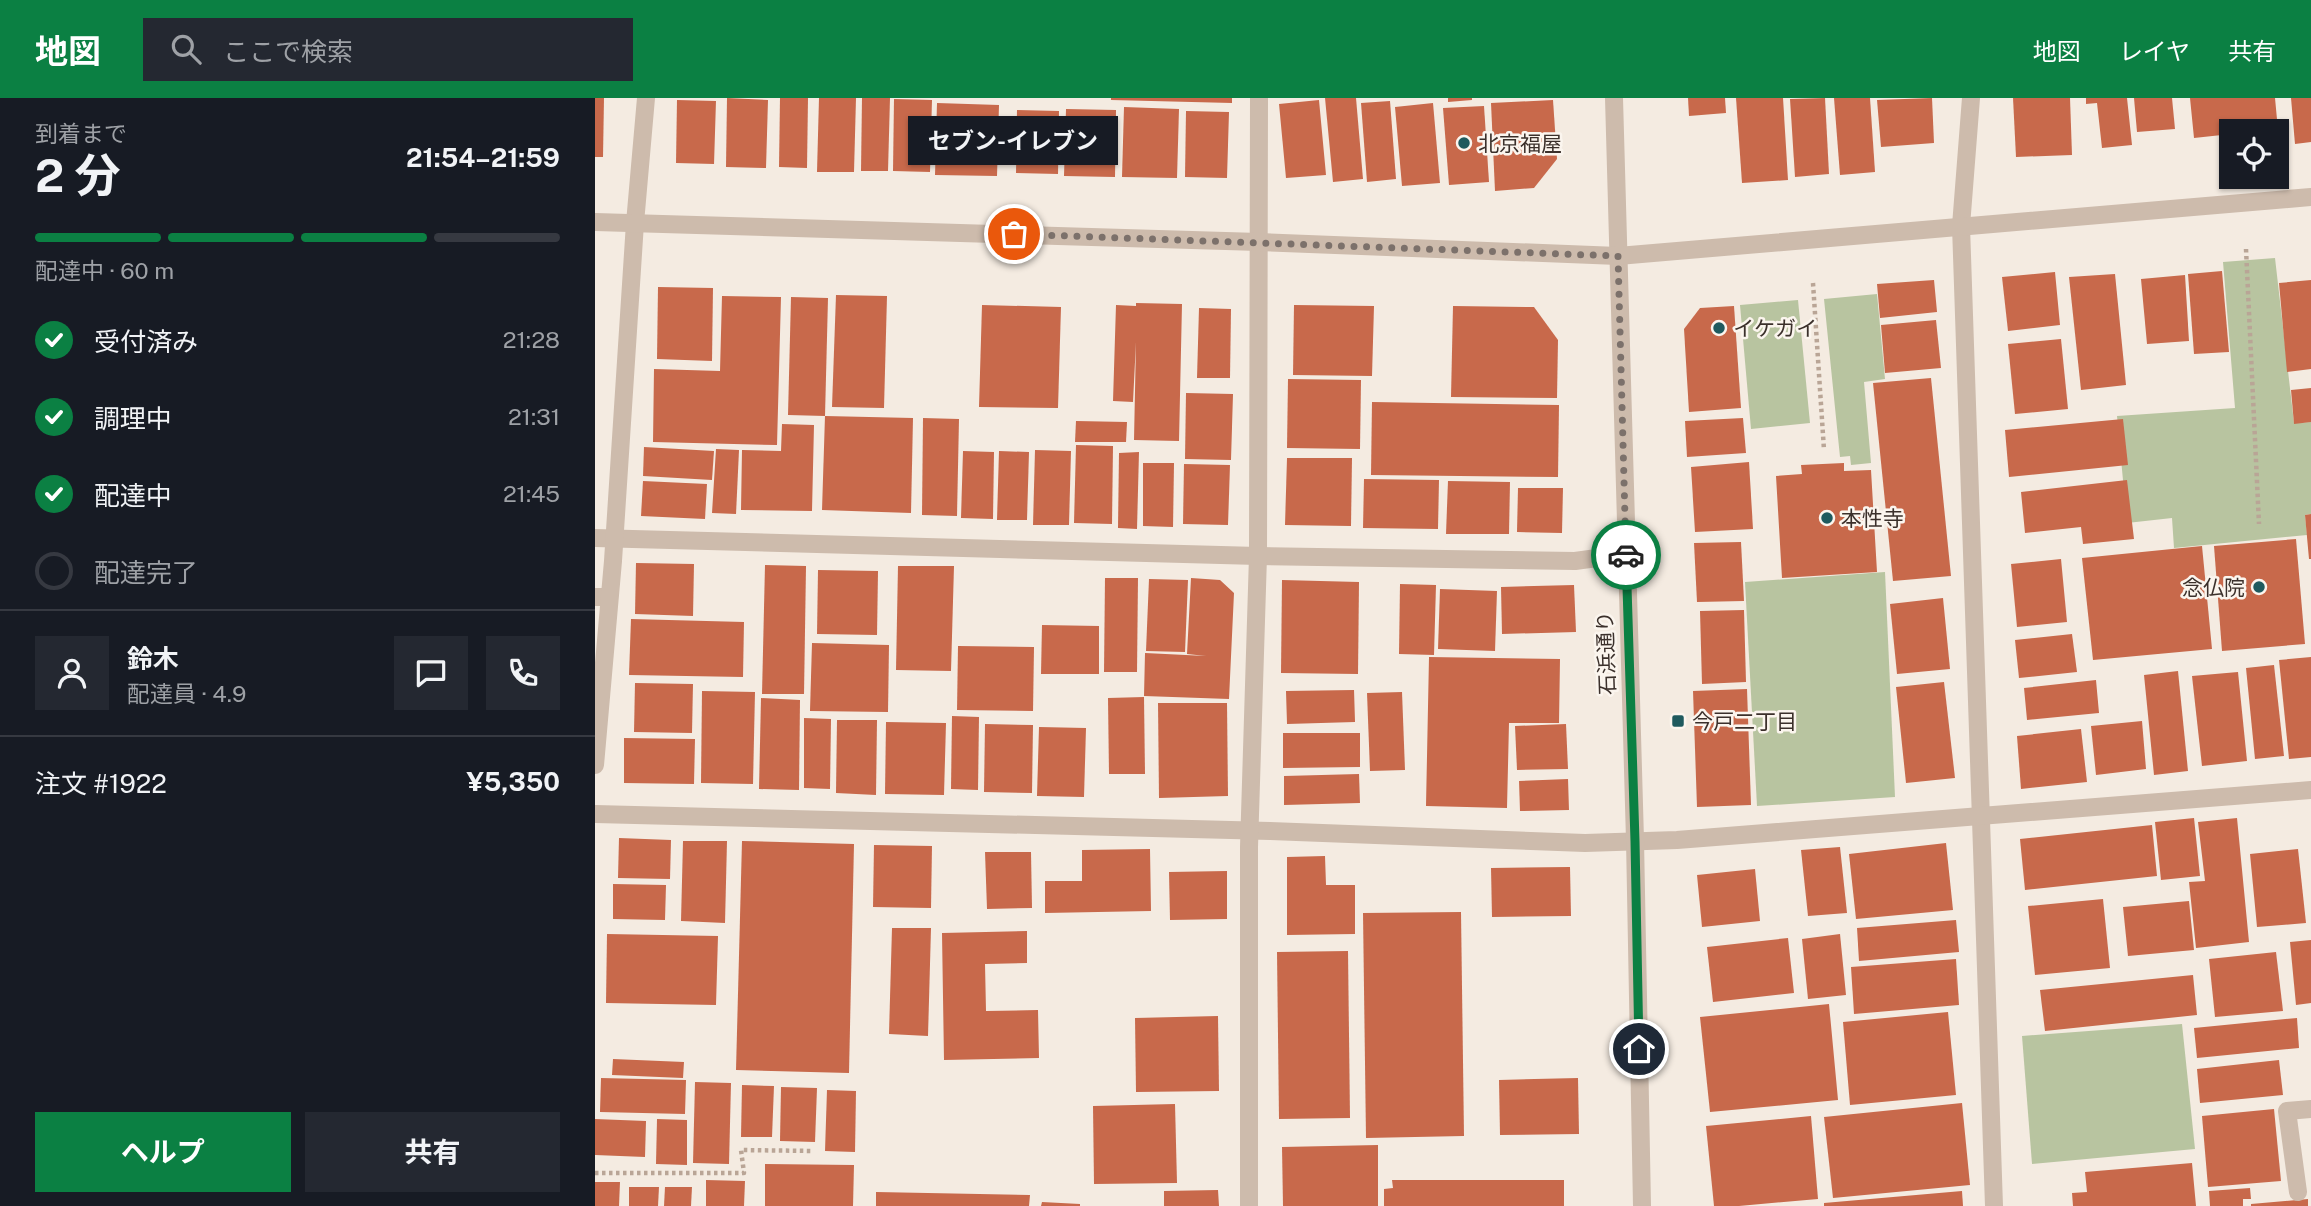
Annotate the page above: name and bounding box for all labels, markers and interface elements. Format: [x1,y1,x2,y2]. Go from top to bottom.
search box [143,18,633,81]
icon: search [167,30,205,68]
text: 地図 [35,32,101,70]
text: ここで検索 [223,36,353,67]
text: 地図 [2033,37,2081,65]
text: レイヤ [2119,37,2190,65]
text: 共有 [2228,37,2276,65]
callout: セブン-イレブン [909,115,1119,164]
map controls [2219,119,2289,189]
button: locate [2219,119,2289,189]
text: 到着まで [35,120,127,147]
text: セブン-イレブン [928,127,1098,154]
place label: 北京福屋 [1478,131,1562,156]
marker: 北京福屋 [1456,135,1472,151]
text: 21:54–21:59 [406,142,560,173]
text: 2 分 [35,148,121,202]
pin [984,204,1044,264]
icon: bag [995,215,1033,253]
text: 配達中 · 60 m [35,257,174,284]
place label: イケガイ [1733,316,1817,341]
marker: イケガイ [1711,320,1727,336]
icon: check [35,321,73,359]
text: 受付済み [94,326,198,357]
text: 21:28 [503,326,560,353]
icon: check [35,398,73,436]
text: 調理中 [94,403,172,434]
text: 21:31 [508,403,560,430]
icon: check [35,475,73,513]
text: 配達中 [94,480,172,511]
text: 21:45 [503,480,560,507]
place label: 本性寺 [1841,506,1904,531]
marker: 本性寺 [1819,510,1835,526]
courier [1591,520,1661,590]
icon: car [1607,536,1645,574]
text: 配達完了 [94,557,198,588]
place label: 念仏院 [2182,575,2245,600]
marker: 念仏院 [2251,579,2267,595]
street label: 石浜通り [1592,611,1620,695]
button: person [35,636,109,710]
button: chat [394,636,468,710]
button: phone [486,636,560,710]
text: 鈴木 [127,643,179,674]
text: 配達員 · 4.9 [127,680,246,707]
place label: 今戸二丁目 [1692,709,1797,734]
marker: 今戸二丁目 [1670,713,1686,729]
text: ¥5,350 [467,766,560,797]
text: 注文 #1922 [35,768,167,799]
pin [1609,1019,1669,1079]
icon: home [1620,1030,1658,1068]
button: ヘルプ [35,1112,291,1192]
button: 共有 [305,1112,560,1192]

